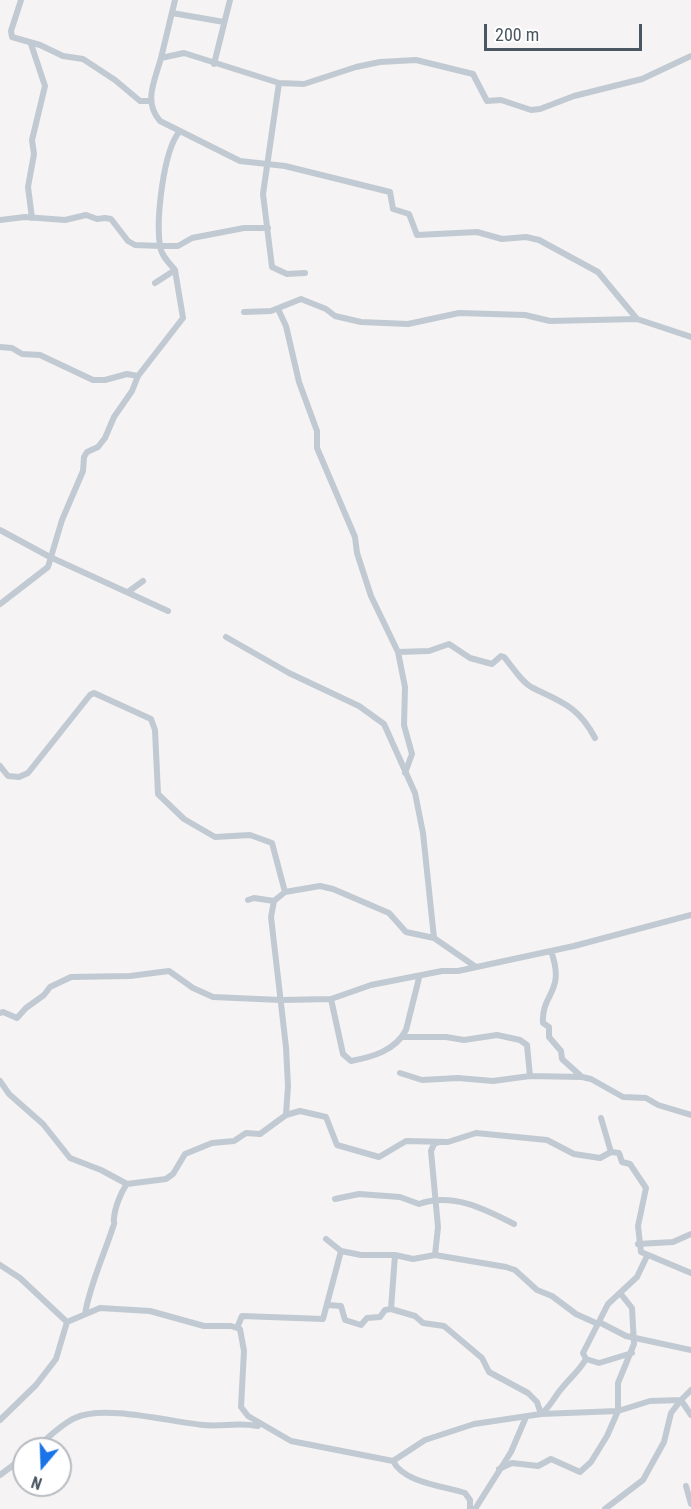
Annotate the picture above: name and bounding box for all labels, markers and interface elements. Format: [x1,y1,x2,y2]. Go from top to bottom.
scale bar [487,12,644,50]
text: 200 m [495,24,539,45]
north arrow [12,1437,72,1497]
text: N [29,1472,44,1493]

